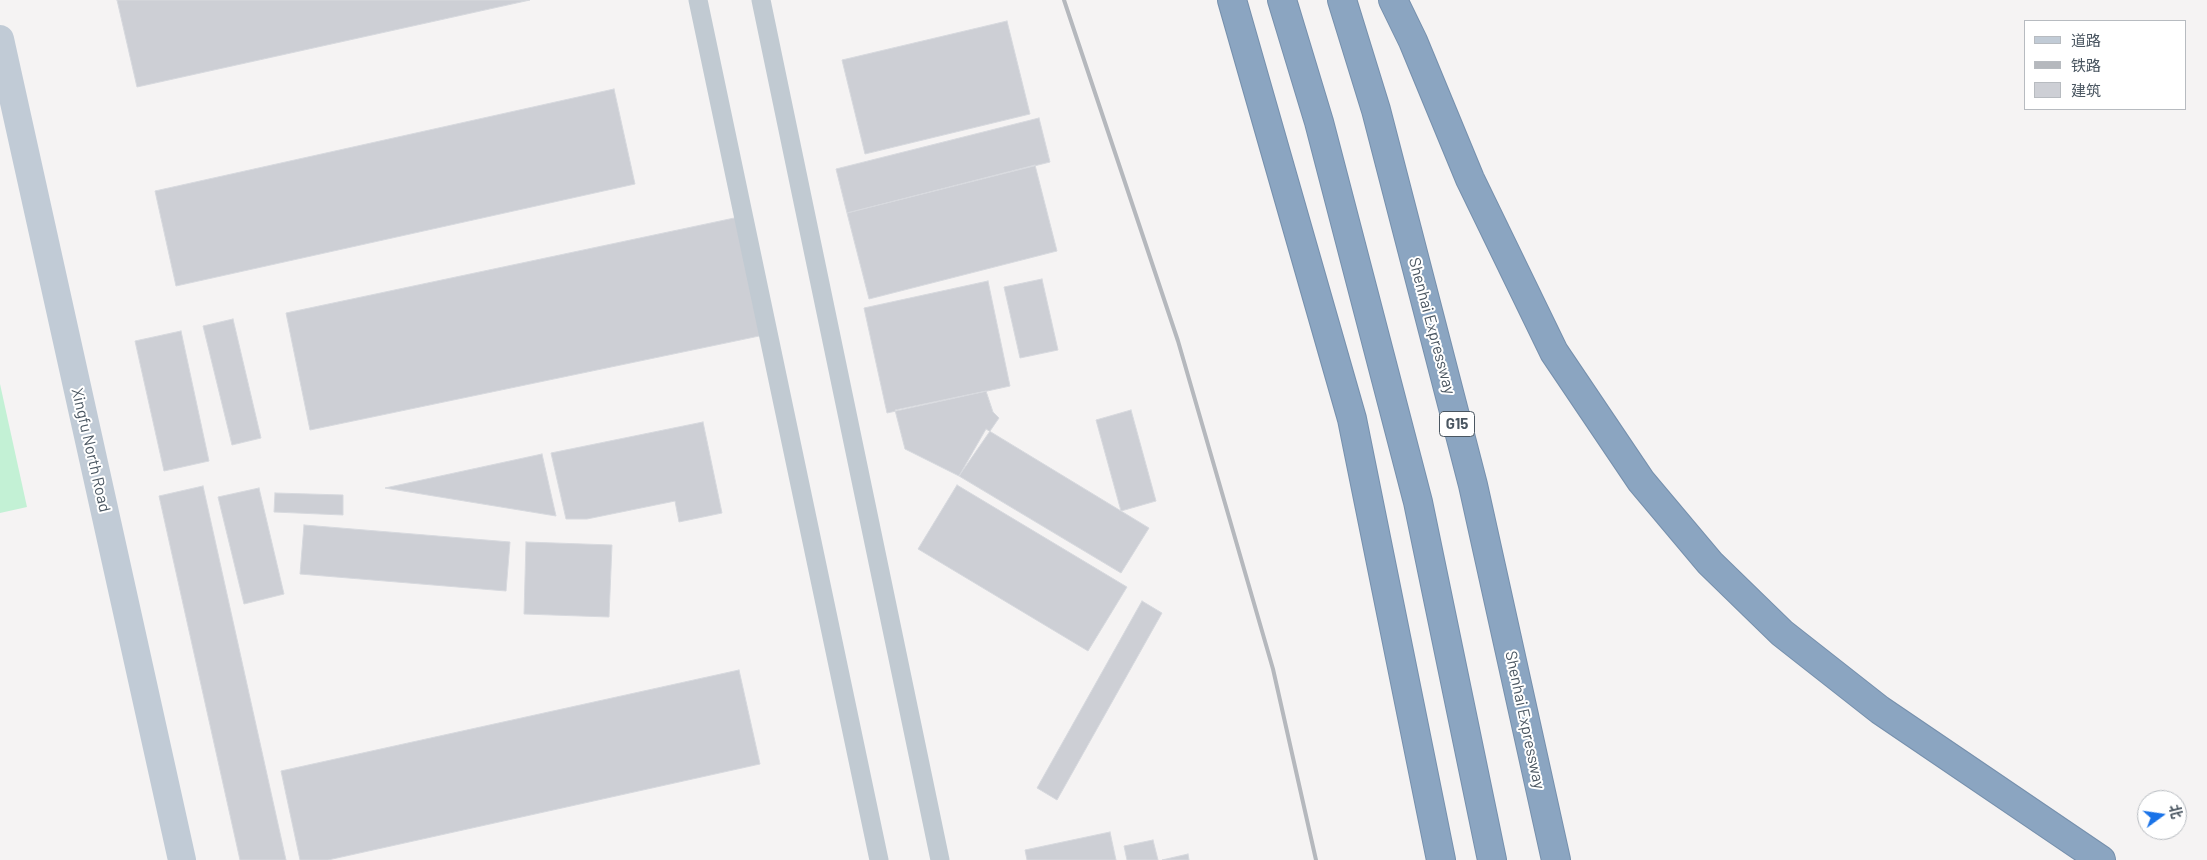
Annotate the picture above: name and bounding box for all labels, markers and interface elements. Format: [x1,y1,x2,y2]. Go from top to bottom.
legend [2024,20,2187,110]
text: 道路 [2071,31,2101,49]
text: 铁路 [2071,56,2101,74]
text: 建筑 [2071,81,2101,99]
street label: Shenhai Expressway [1405,256,1459,396]
street label: Xingfu North Road [67,386,115,514]
road number: G15 [1440,412,1474,436]
street label: Shenhai Expressway [1501,649,1549,791]
north arrow [2137,790,2187,840]
text: 北 [2166,803,2186,820]

